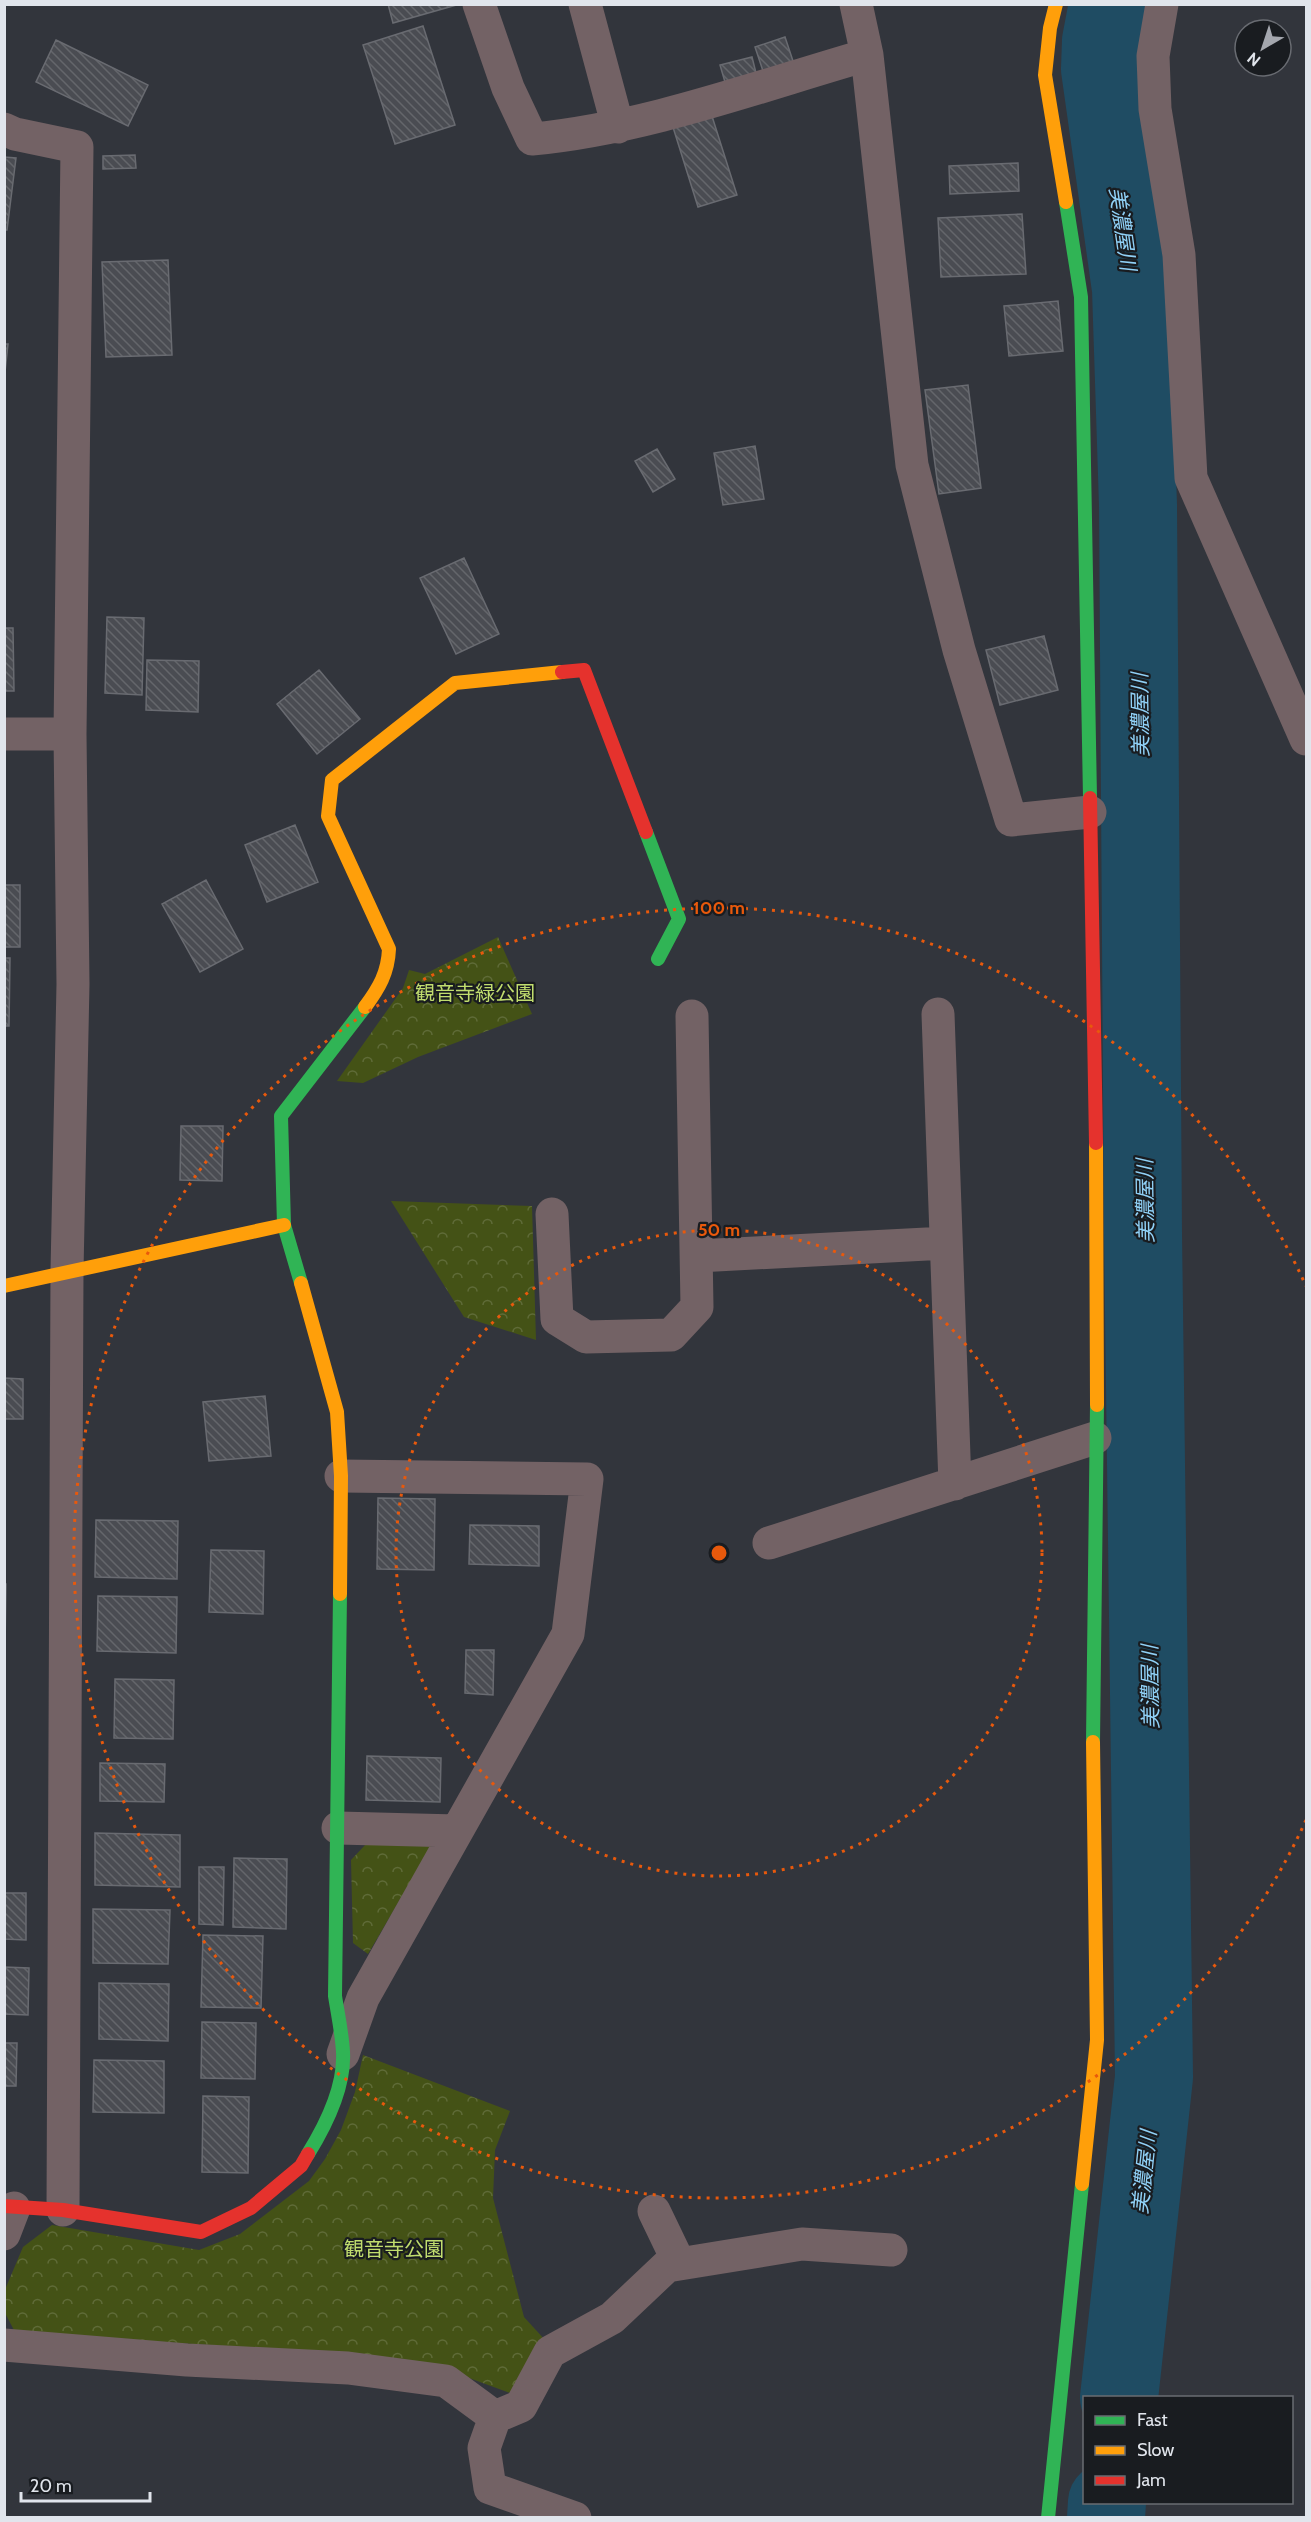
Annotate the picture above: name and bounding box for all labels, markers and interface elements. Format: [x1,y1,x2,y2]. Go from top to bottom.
north arrow [1233,18,1293,78]
text: N [1244,48,1264,70]
water label: 美濃屋川 [1105,186,1142,274]
water label: 美濃屋川 [1127,671,1153,757]
text: 100 m [693,897,745,919]
park label: 観音寺緑公園 [415,981,535,1005]
water label: 美濃屋川 [1132,1157,1158,1243]
text: 50 m [698,1219,740,1241]
centre of rings [709,1543,729,1563]
water label: 美濃屋川 [1137,1643,1163,1729]
water label: 美濃屋川 [1127,2127,1161,2215]
park label: 観音寺公園 [344,2237,444,2261]
legend [1083,2396,1293,2504]
text: Fast [1137,2409,1168,2431]
text: Slow [1137,2439,1174,2461]
scale bar [21,2465,150,2503]
text: Jam [1136,2469,1166,2491]
text: 20 m [30,2475,72,2497]

